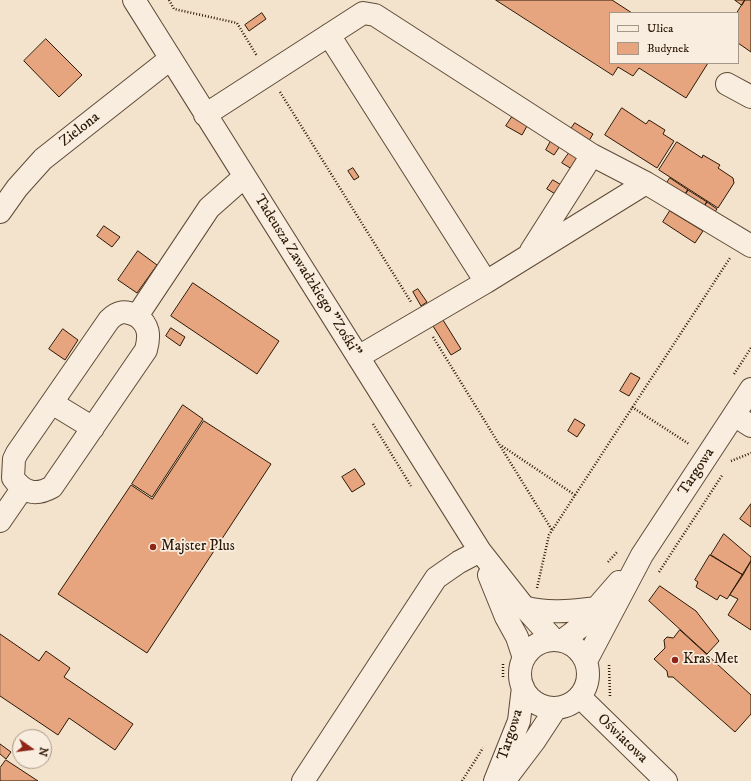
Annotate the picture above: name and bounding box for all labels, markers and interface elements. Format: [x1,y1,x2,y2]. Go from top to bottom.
legend [609,12,739,64]
text: Ulica [647,21,673,36]
text: Budynek [647,41,689,56]
street label: Zielona [56,109,104,151]
street label: Tadeusza Zawadzkiego "Zośki" [250,192,364,360]
street label: Targowa [675,445,719,499]
place label: Majster Plus [161,538,235,556]
marker: Majster Plus [148,542,158,552]
place label: Kras Met [683,651,738,669]
marker: Kras Met [670,655,680,665]
street label: Targowa [494,707,528,763]
street label: Oświatowa [593,710,651,768]
north arrow [12,729,52,769]
text: N [35,746,51,758]

